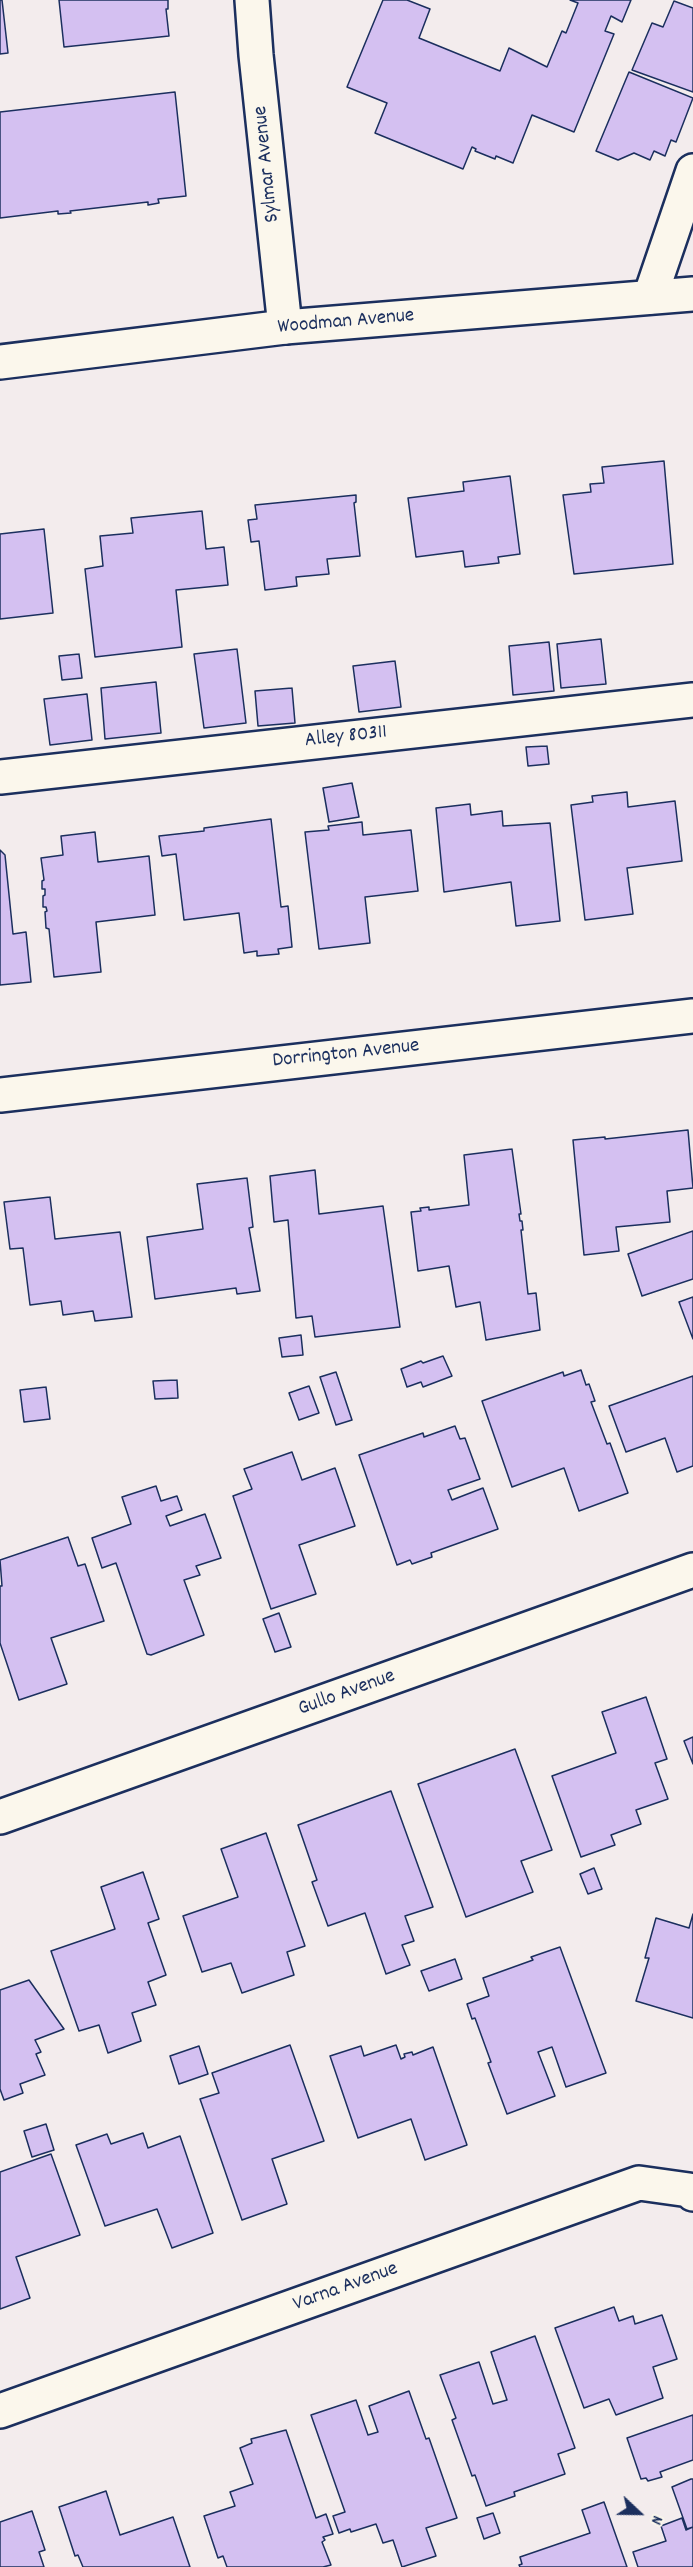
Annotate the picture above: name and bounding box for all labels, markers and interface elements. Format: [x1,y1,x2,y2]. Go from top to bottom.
street label: Sylmar Avenue [249,104,287,224]
street label: Woodman Avenue [277,304,415,342]
street label: Alley 80311 [304,721,388,755]
street label: Dorrington Avenue [271,1035,421,1075]
street label: Gullo Avenue [295,1665,399,1723]
street label: Varna Avenue [290,2257,402,2319]
north arrow [609,2483,669,2543]
text: N [644,2512,668,2528]

